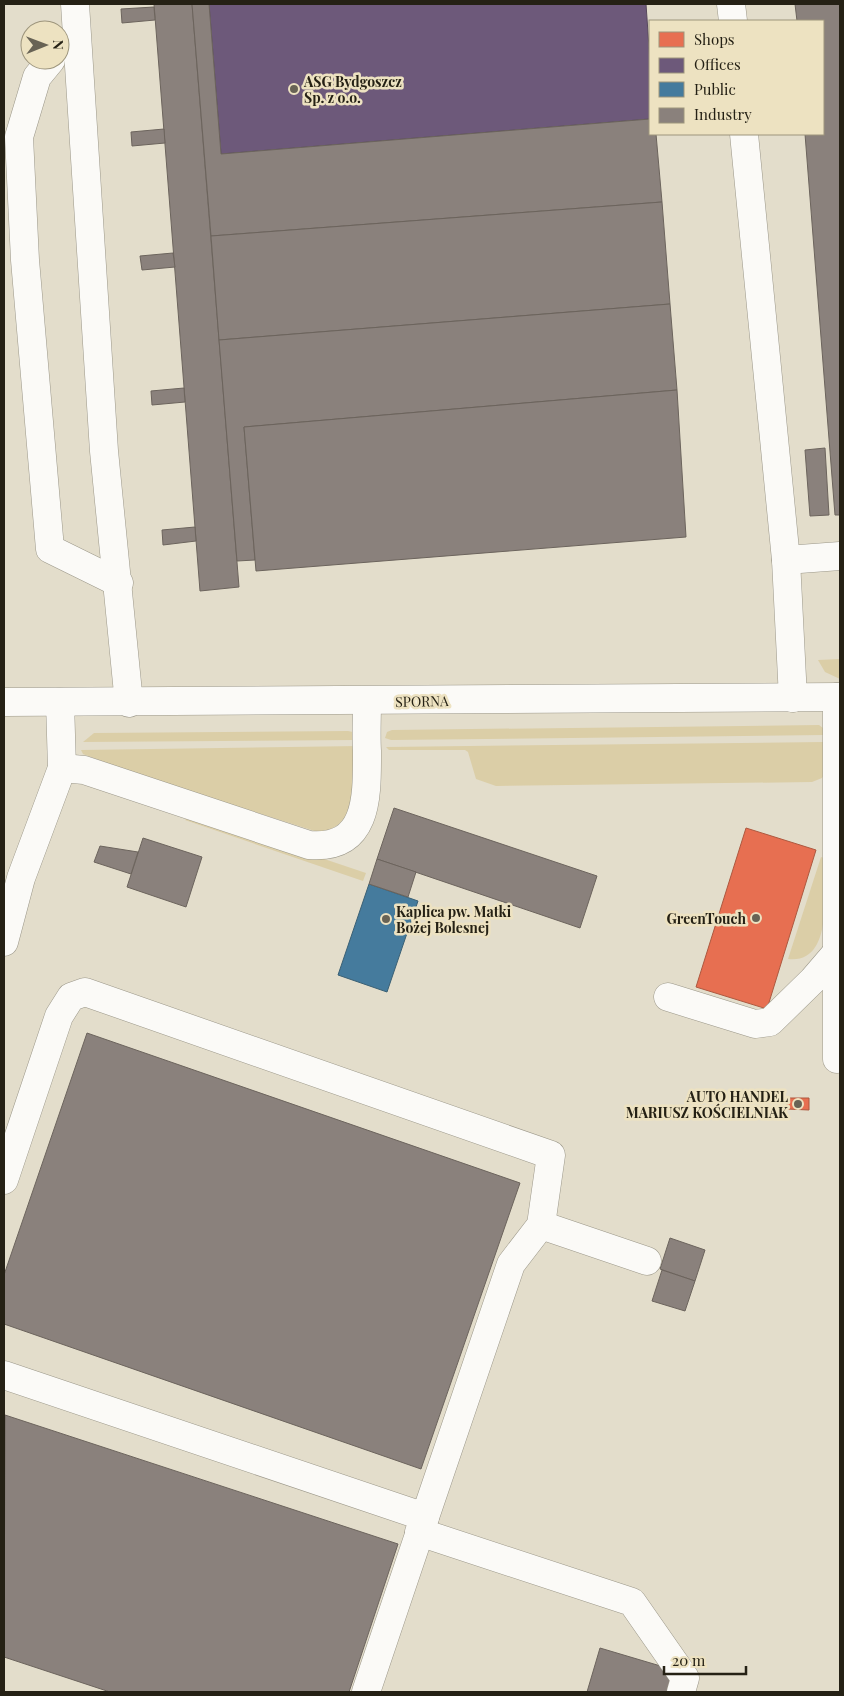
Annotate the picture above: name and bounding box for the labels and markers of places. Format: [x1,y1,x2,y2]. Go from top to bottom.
place label: ASG Bydgoszcz Sp. z o.o. [303,72,402,107]
marker: ASG Bydgoszcz Sp. z o.o. [288,83,300,95]
place label: Kaplica pw. Matki Bożej Bolesnej [396,902,512,937]
place label: GreenTouch [667,909,746,928]
marker: GreenTouch [750,912,762,924]
marker: Kaplica pw. Matki Bożej Bolesnej [380,913,392,925]
place label: AUTO HANDEL MARIUSZ KOŚCIELNIAK [626,1087,789,1122]
marker: AUTO HANDEL MARIUSZ KOŚCIELNIAK [792,1098,804,1110]

